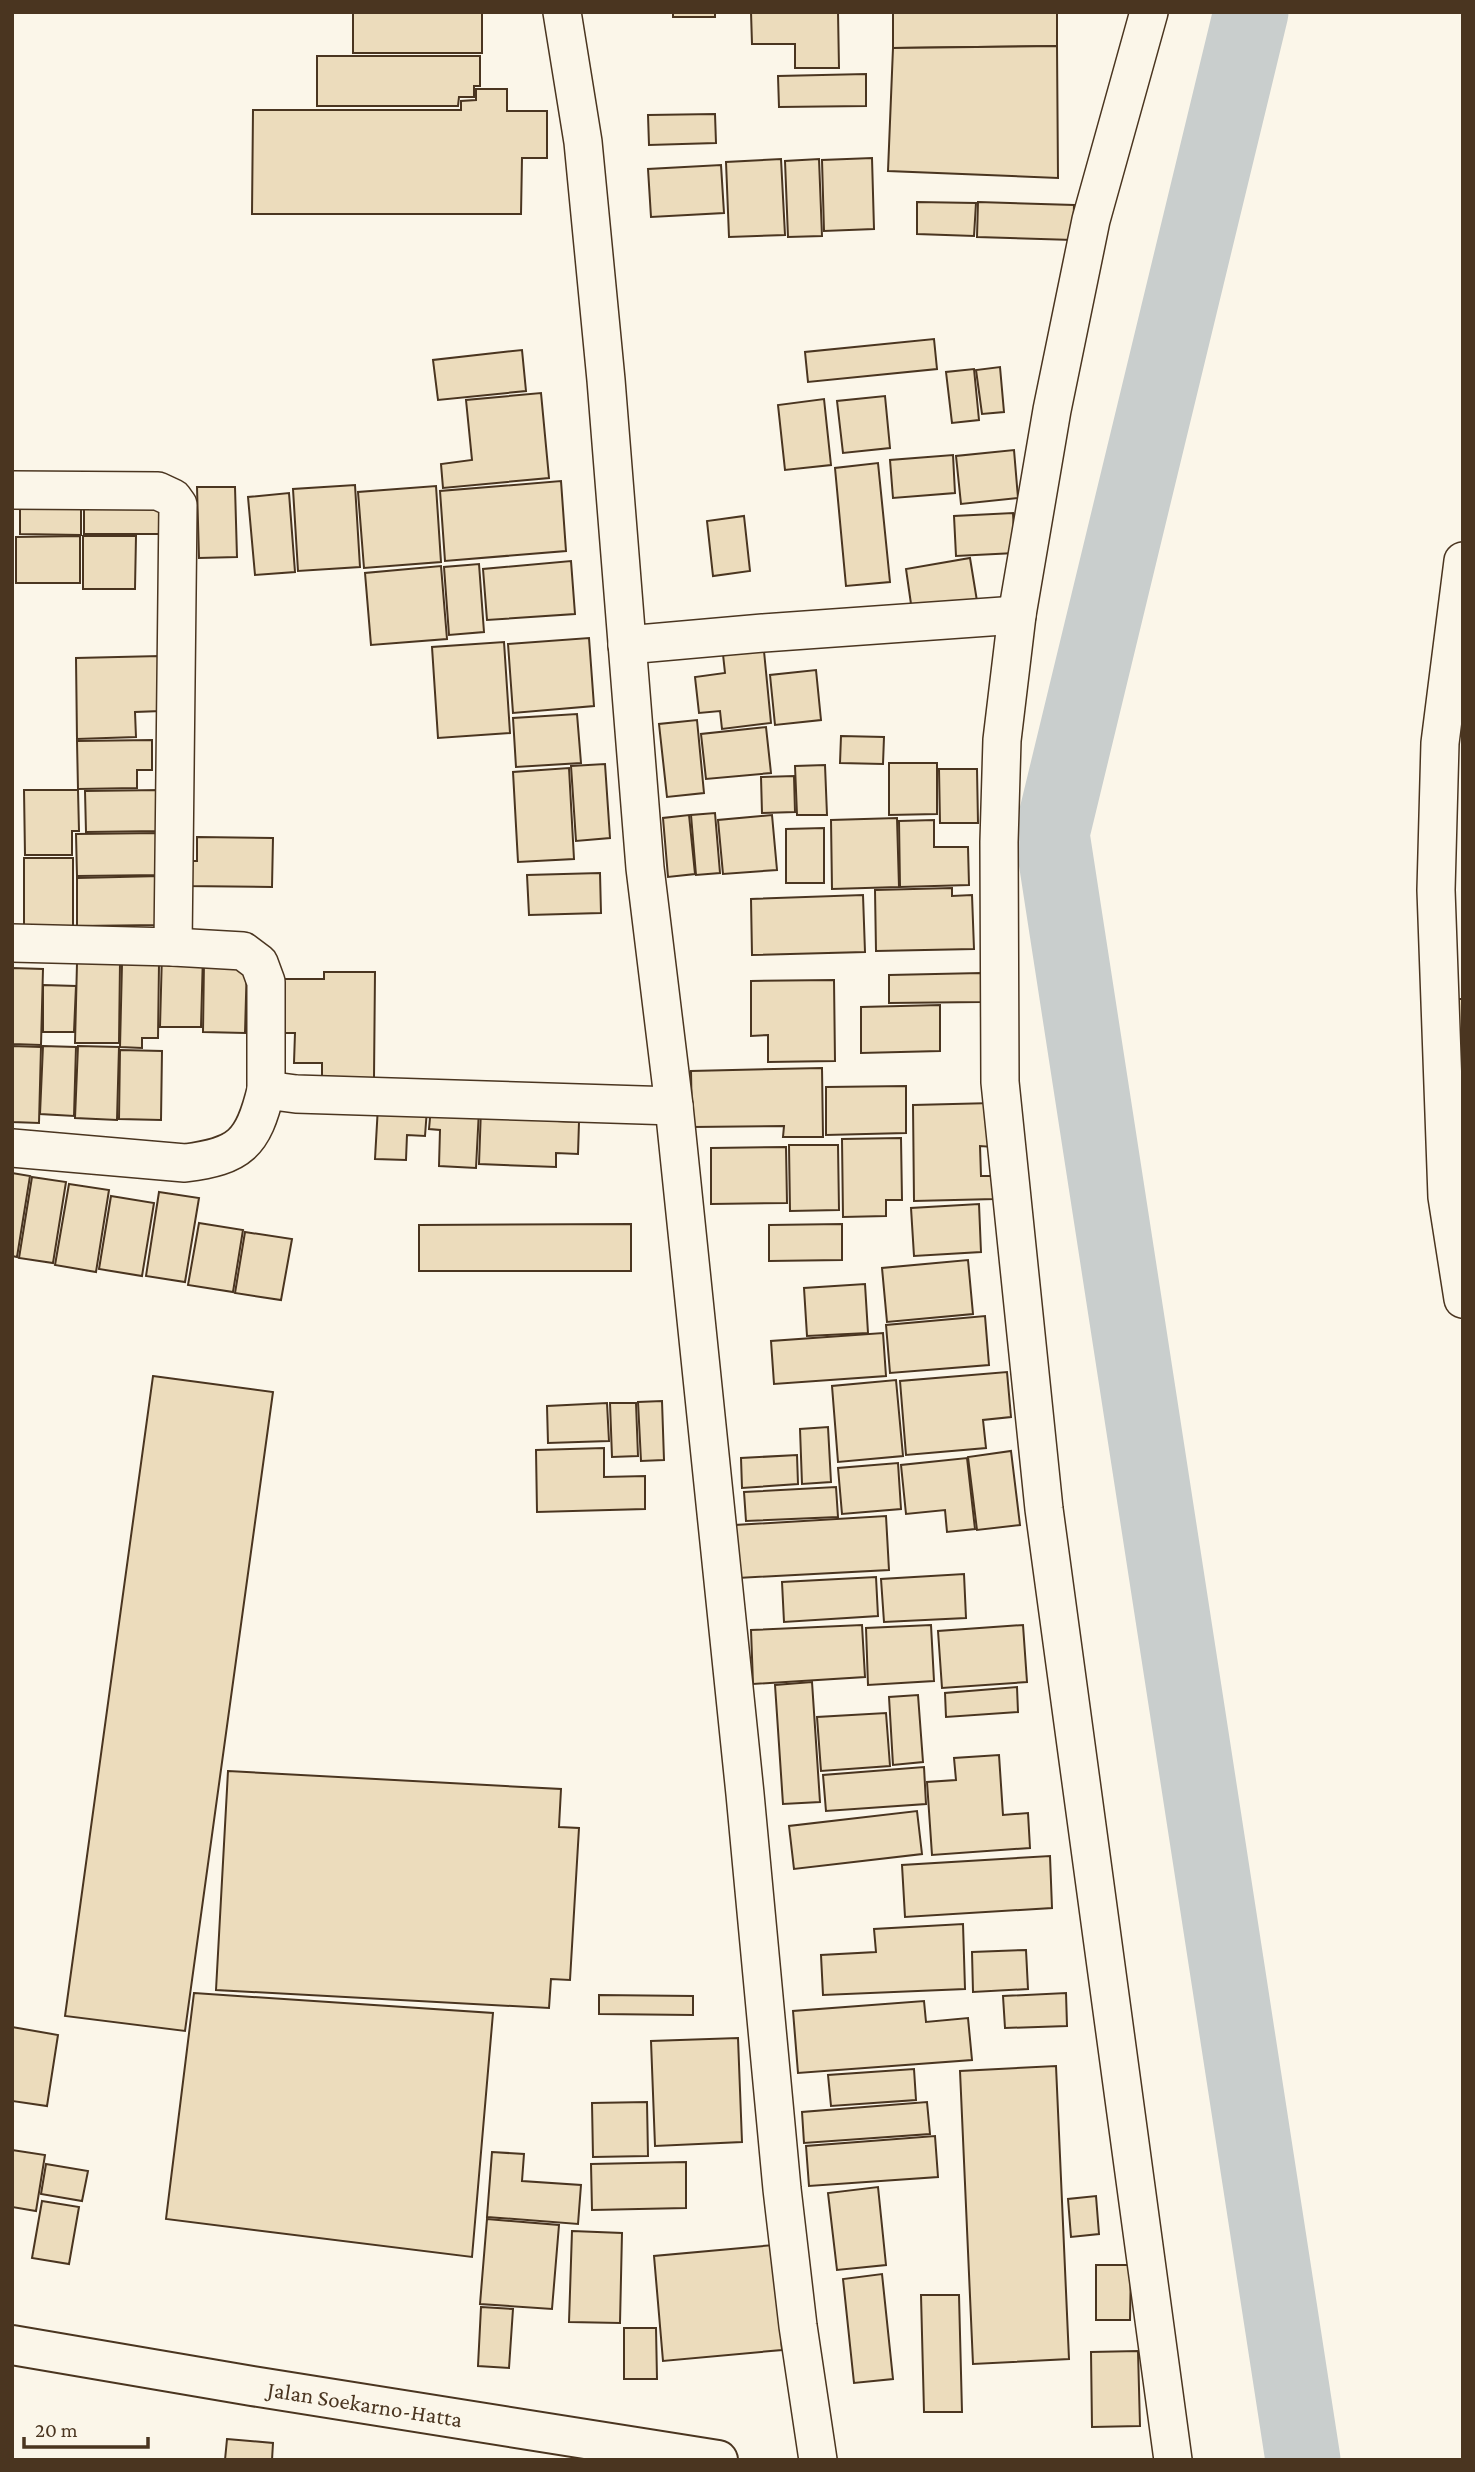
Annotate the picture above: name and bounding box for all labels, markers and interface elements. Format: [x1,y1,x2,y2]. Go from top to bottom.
street label: Jalan Soekarno-Hatta [264,2375,465,2432]
scale bar [24,2406,149,2450]
text: 20 m [35,2418,78,2442]

